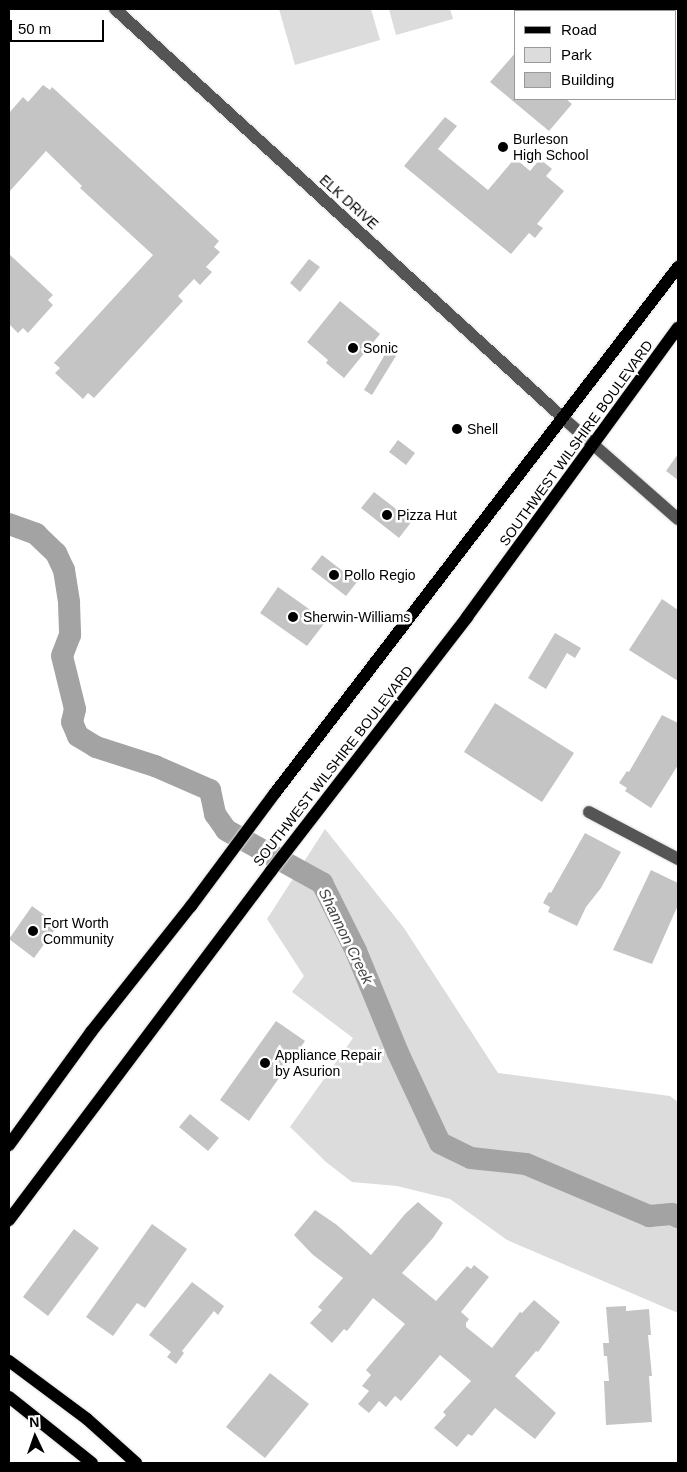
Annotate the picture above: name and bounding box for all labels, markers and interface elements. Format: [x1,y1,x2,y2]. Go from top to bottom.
scale bar [12,10,106,42]
legend [514,10,677,100]
text: 50 m [18,20,51,37]
text: Road [561,21,597,38]
text: Park [561,46,592,63]
text: Building [561,71,614,88]
place label: Burleson High School [513,131,588,164]
marker: Burleson High School [497,141,509,153]
street label: ELK DRIVE [316,171,382,233]
street label: SOUTHWEST WILSHIRE BOULEVARD [496,337,656,549]
place label: Sonic [363,340,398,356]
marker: Sonic [347,342,359,354]
place label: Shell [467,421,498,437]
marker: Shell [451,423,463,435]
place label: Pizza Hut [397,507,457,523]
marker: Pizza Hut [381,509,393,521]
place label: Pollo Regio [344,567,416,583]
marker: Pollo Regio [328,569,340,581]
place label: Sherwin-Williams [303,609,410,625]
marker: Sherwin-Williams [287,611,299,623]
street label: SOUTHWEST WILSHIRE BOULEVARD [249,662,417,870]
water label: Shannon Creek [315,885,377,987]
place label: Fort Worth Community [43,915,114,948]
marker: Fort Worth Community [27,925,39,937]
place label: Appliance Repair by Asurion [275,1047,382,1080]
marker: Appliance Repair by Asurion [259,1057,271,1069]
north arrow [10,1412,60,1462]
text: N [29,1414,40,1430]

